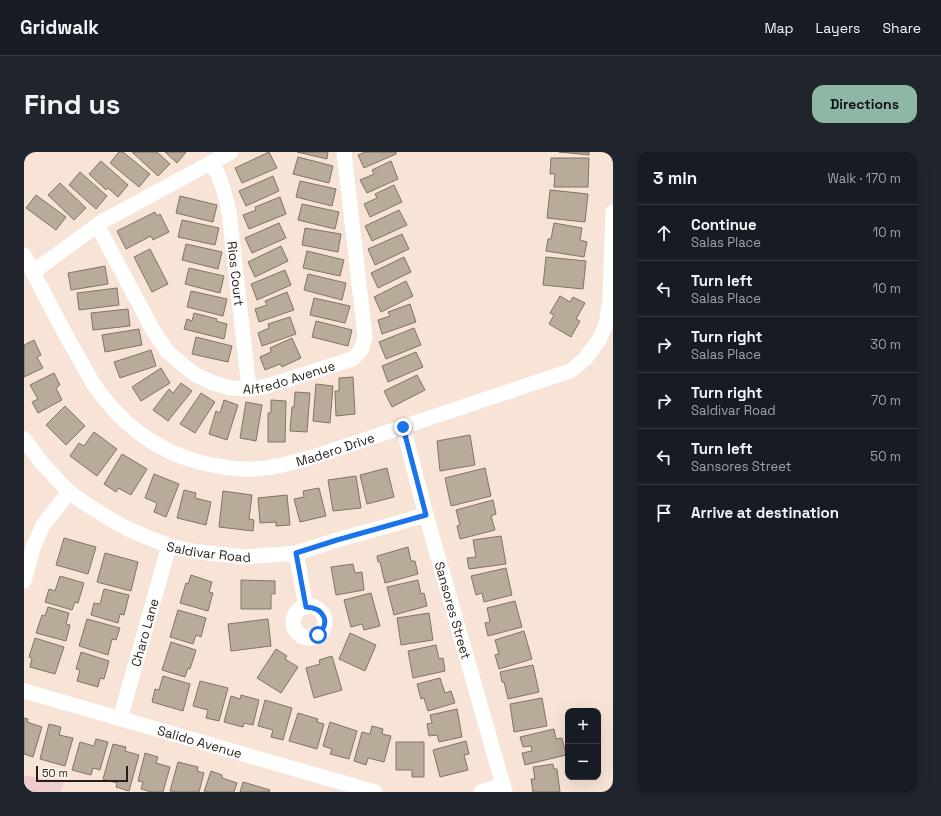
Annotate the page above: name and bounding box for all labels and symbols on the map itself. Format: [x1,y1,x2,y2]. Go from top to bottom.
street label: Rios Court [224,240,248,307]
street label: Alfredo Avenue [243,357,337,398]
route end [394,418,412,436]
street label: Madero Drive [294,429,377,470]
street label: Saldivar Road [165,537,251,566]
street label: Sansores Street [431,559,475,661]
street label: Charo Lane [127,596,162,668]
route start [309,626,327,644]
street label: Salido Avenue [156,721,244,762]
scale bar [36,764,128,783]

